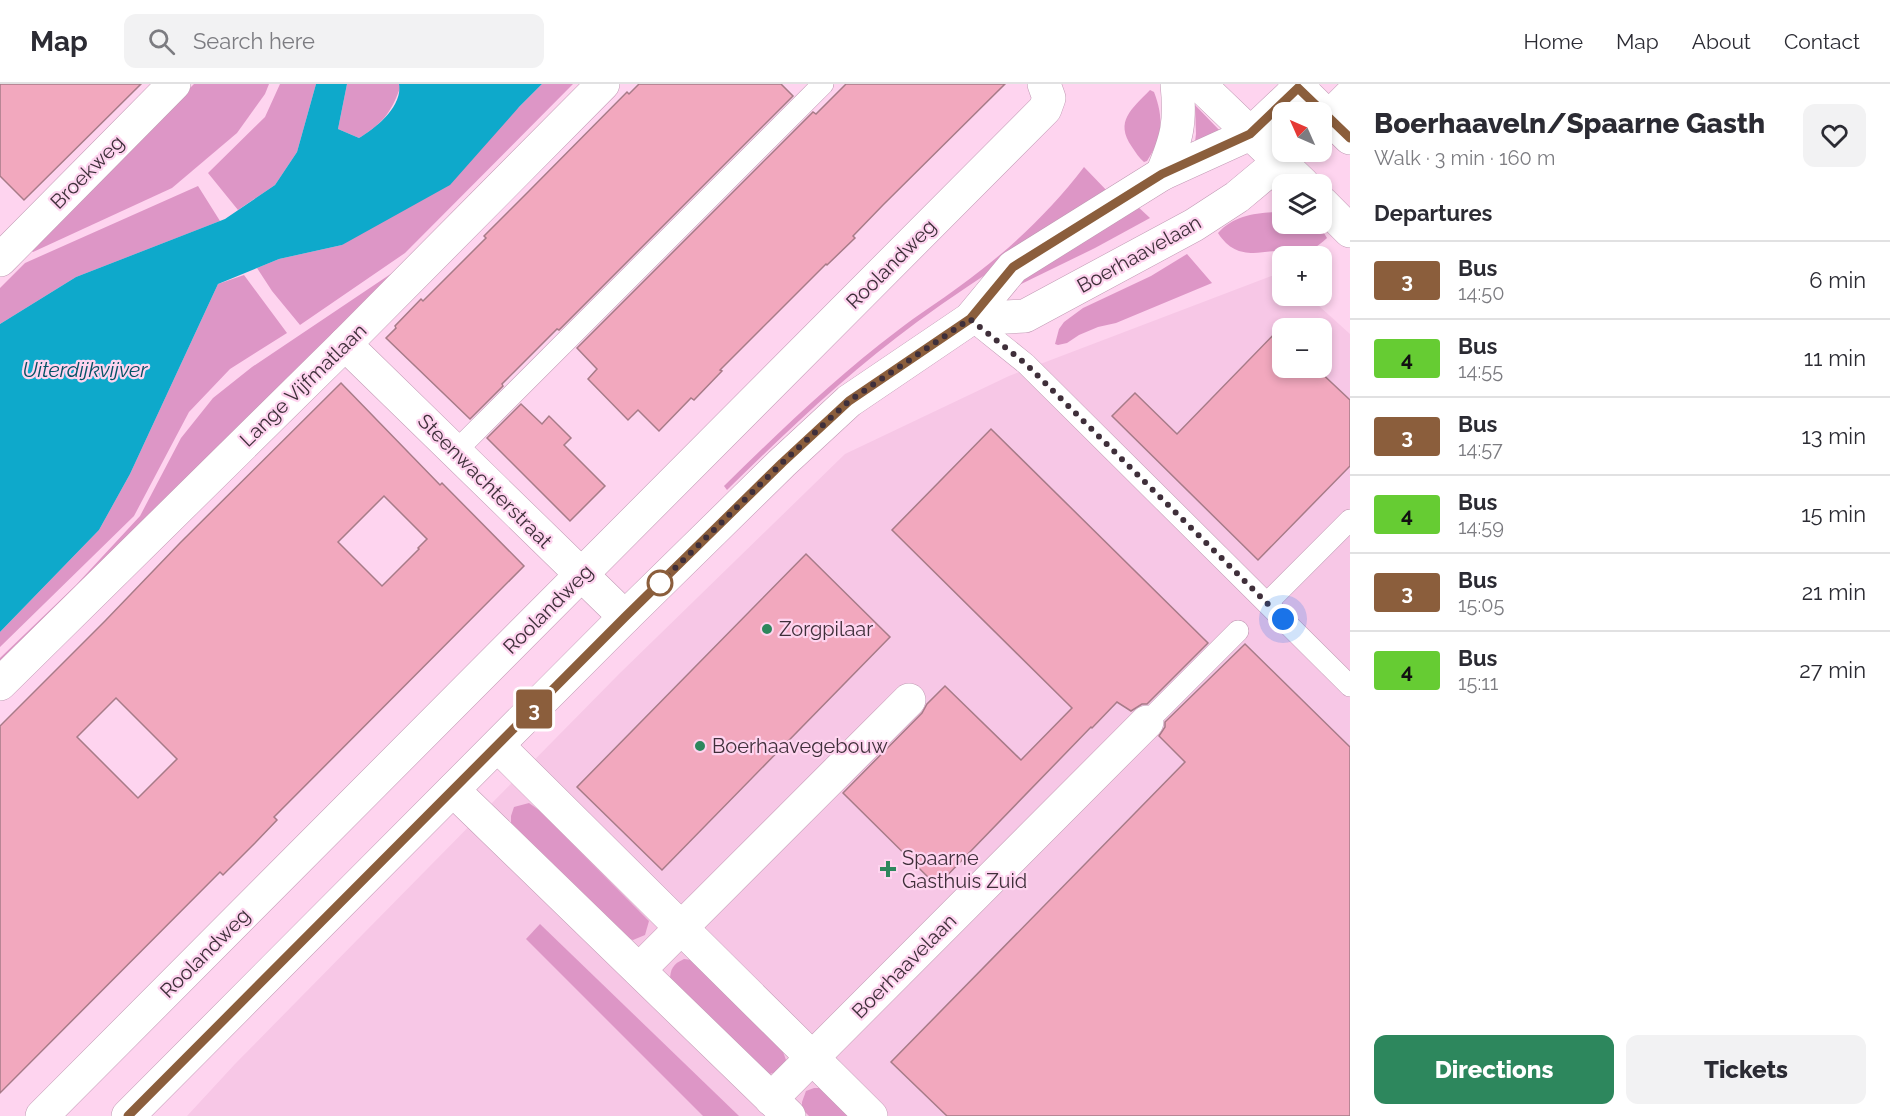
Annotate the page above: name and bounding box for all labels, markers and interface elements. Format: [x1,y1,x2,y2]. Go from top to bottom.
search box [124,14,544,68]
text: Map [30,25,88,58]
icon: search [145,25,178,58]
text: Search here [193,28,315,54]
text: Home [1524,29,1583,54]
text: Map [1616,29,1659,54]
text: About [1692,29,1751,54]
text: Contact [1784,29,1860,54]
north arrow [1272,102,1332,162]
map controls [1272,102,1332,378]
button: heart [1803,104,1866,167]
text: Boerhaaveln/Spaarne Gasth [1374,107,1765,140]
street label: Broekweg [45,130,129,214]
text: Walk · 3 min · 160 m [1374,146,1555,170]
button: layers [1272,174,1332,234]
text: Departures [1374,200,1492,226]
street label: Boerhaavelaan [1073,210,1205,298]
street label: Roolandweg [841,214,941,314]
button: + [1272,246,1332,306]
text: Bus [1458,255,1497,281]
text: 6 min [1809,267,1866,293]
text: 3 [1401,268,1413,293]
text: 14:50 [1458,281,1504,305]
button: − [1272,318,1332,378]
street label: Lange Vijfmatlaan [235,319,371,451]
text: Bus [1458,333,1497,359]
text: 11 min [1804,345,1866,371]
text: 4 [1401,346,1413,371]
water label: Uiterdijkvijver [23,357,148,382]
text: 14:55 [1458,359,1503,383]
street label: Steenwachterstraat [413,409,557,553]
text: Bus [1458,411,1497,437]
text: 13 min [1801,423,1866,449]
text: 3 [1401,424,1413,449]
text: 14:57 [1458,437,1503,461]
text: Bus [1458,489,1497,515]
text: 15 min [1801,501,1866,527]
text: 4 [1401,502,1413,527]
text: 14:59 [1458,515,1504,539]
street label: Roolandweg [498,559,598,659]
text: Bus [1458,567,1497,593]
unlabelled marker [647,570,673,596]
text: 21 min [1802,579,1866,605]
text: 3 [1401,580,1413,605]
text: 15:05 [1458,593,1504,617]
your location [1268,604,1298,634]
place label: Zorgpilaar [779,617,873,641]
marker: Zorgpilaar [760,622,774,636]
text: Bus [1458,645,1497,671]
text: 27 min [1799,657,1866,683]
text: 4 [1401,658,1413,683]
text: 15:11 [1458,671,1498,695]
line badge: 3 [514,690,554,728]
text: 3 [528,697,540,722]
place label: Boerhaavegebouw [712,734,888,758]
marker: Boerhaavegebouw [693,739,707,753]
place label: Spaarne Gasthuis Zuid [902,846,1027,893]
marker: Spaarne Gasthuis Zuid [879,860,897,878]
street label: Roolandweg [155,903,255,1003]
street label: Boerhaavelaan [847,909,961,1023]
button: Directions [1374,1035,1614,1104]
button: Tickets [1626,1035,1866,1104]

